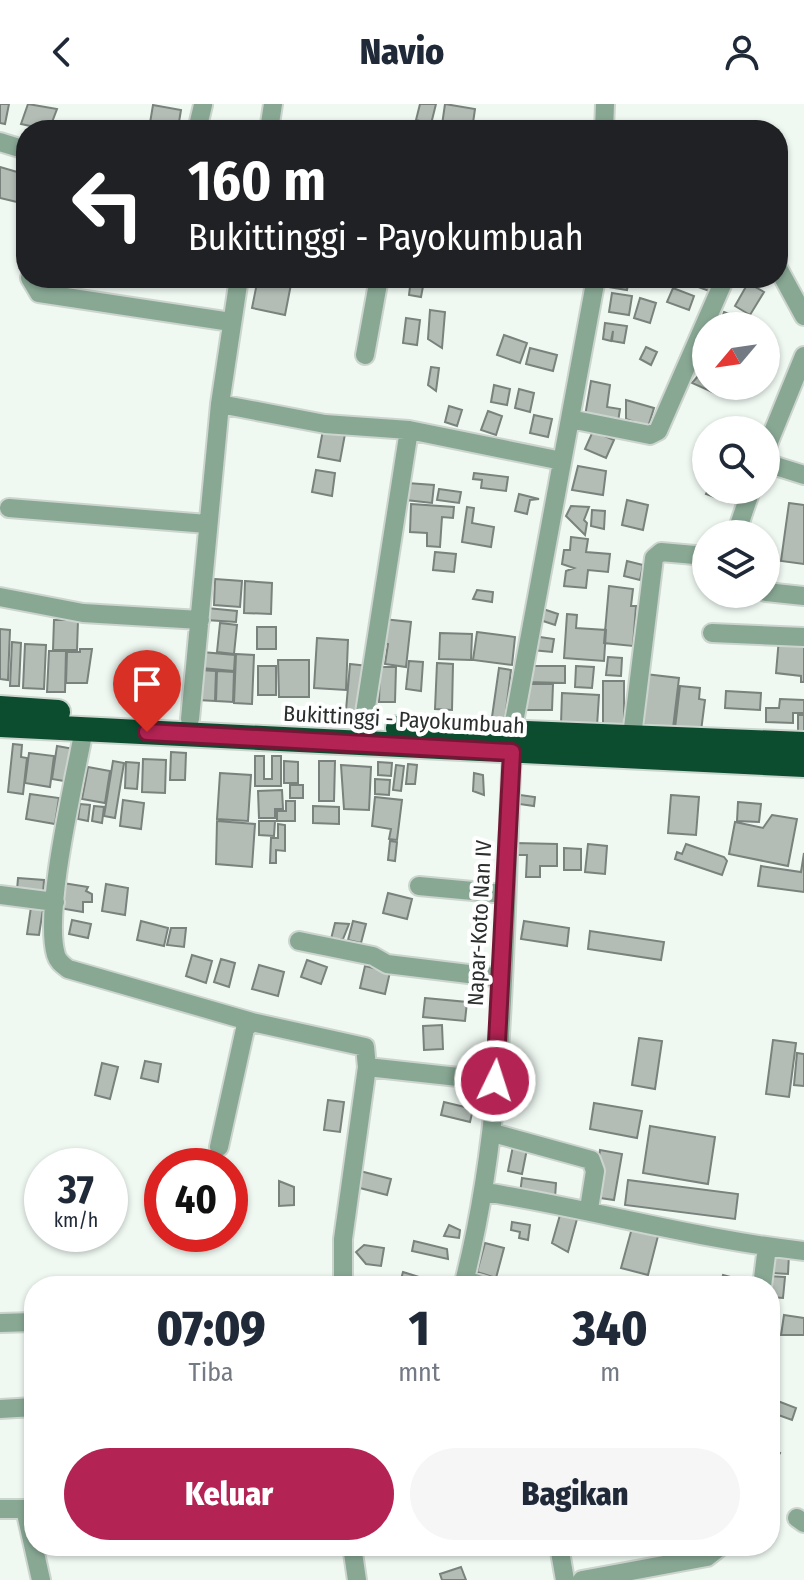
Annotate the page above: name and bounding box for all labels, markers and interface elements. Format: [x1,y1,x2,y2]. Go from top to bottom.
icon: back [40,30,84,74]
text: Navio [360,30,444,74]
icon: person [720,30,764,74]
text: 160 m [188,148,326,215]
icon: left [56,152,160,256]
text: Bukittinggi - Payokumbuah [188,216,584,260]
north arrow [692,312,780,400]
map controls [692,312,780,608]
button: search [692,416,780,504]
button: layers [692,520,780,608]
pin [113,650,181,732]
icon: arrive [125,662,169,706]
street label: Bukittinggi - Payokumbuah [283,700,525,739]
street label: Napar-Koto Nan IV [462,839,497,1007]
position arrow [453,1039,537,1123]
speed limit sign: 40 [144,1148,248,1252]
text: 37 [58,1166,94,1214]
text: km/h [54,1208,98,1232]
text: 07:09 [156,1300,266,1358]
text: 1 [409,1300,430,1358]
text: 340 [573,1300,648,1358]
text: Tiba [189,1357,234,1388]
text: mnt [398,1357,440,1388]
text: m [600,1357,620,1388]
button: Keluar [64,1448,394,1540]
button: Bagikan [410,1448,740,1540]

